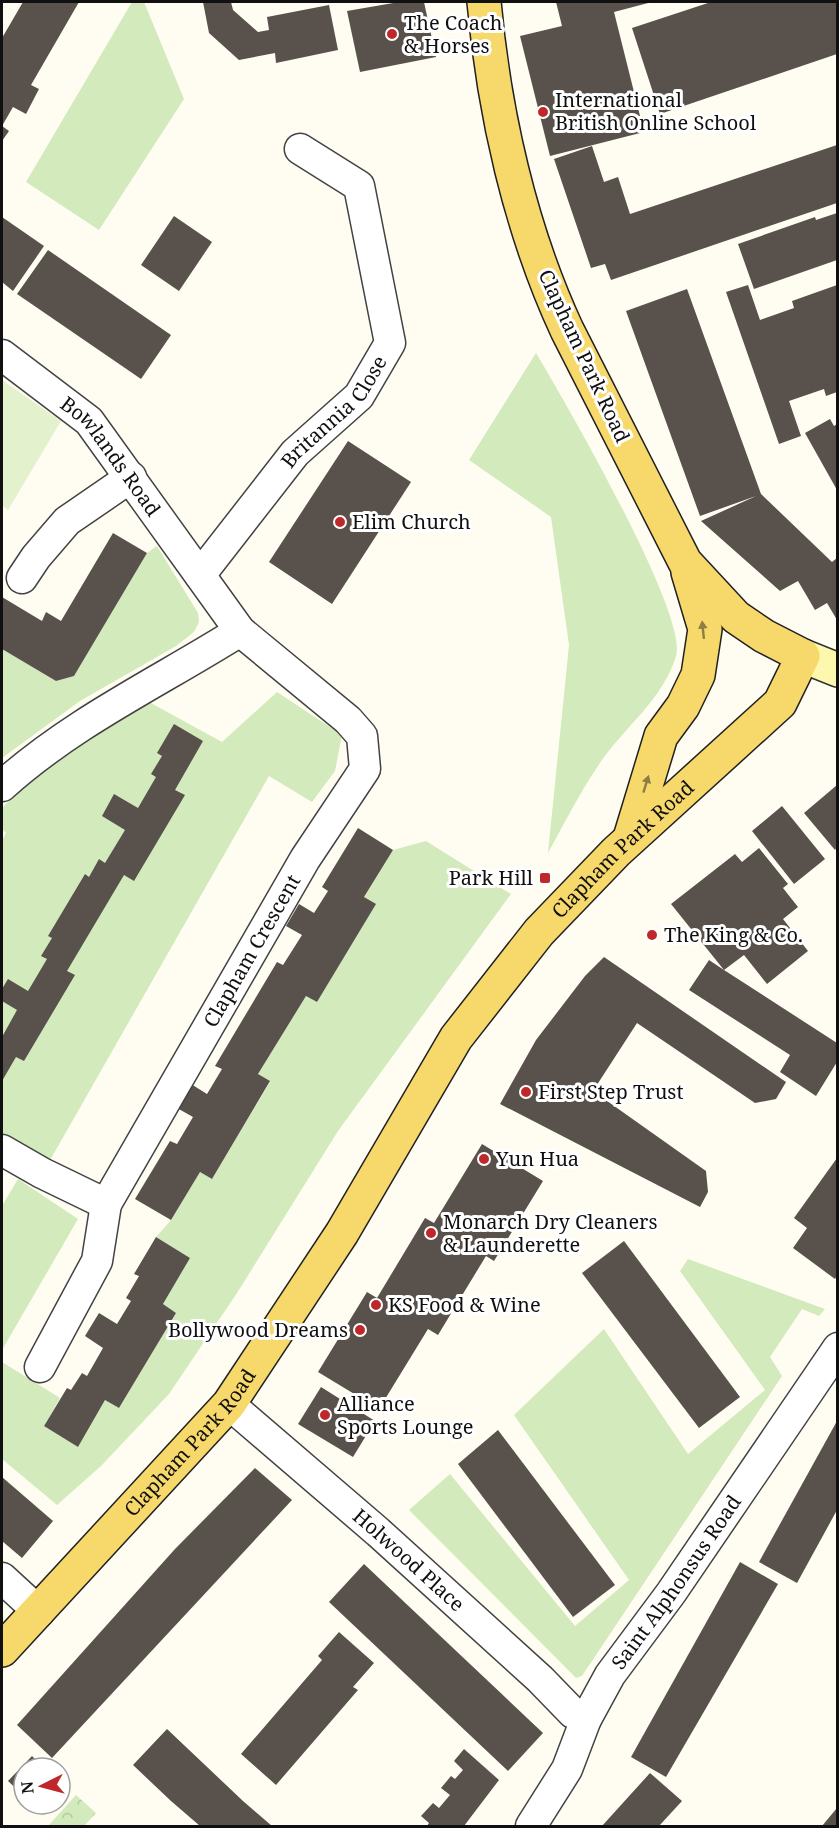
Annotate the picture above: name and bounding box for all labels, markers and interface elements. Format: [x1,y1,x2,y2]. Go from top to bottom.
place label: The Coach & Horses [404,9,503,59]
marker: The Coach & Horses [385,27,399,41]
place label: International British Online School [555,86,756,136]
marker: International British Online School [536,105,550,119]
street label: Clapham Park Road [533,265,636,447]
street label: Britannia Close [274,351,393,473]
street label: Bowlands Road [55,390,167,521]
place label: Elim Church [352,508,471,535]
marker: Elim Church [333,515,347,529]
one-way arrow [698,620,708,639]
street label: Clapham Park Road [545,774,699,924]
one-way arrow [642,775,651,793]
place label: Park Hill [449,864,533,891]
street label: Clapham Crescent [197,870,306,1032]
marker: Park Hill [538,871,552,885]
place label: The King & Co. [664,921,803,948]
marker: The King & Co. [645,928,659,942]
place label: First Step Trust [538,1078,683,1105]
marker: First Step Trust [519,1085,533,1099]
place label: Yun Hua [495,1145,579,1172]
marker: Yun Hua [477,1152,491,1166]
place label: Monarch Dry Cleaners & Launderette [443,1208,658,1258]
marker: Monarch Dry Cleaners & Launderette [424,1226,438,1240]
place label: KS Food & Wine [388,1291,541,1318]
marker: KS Food & Wine [369,1298,383,1312]
place label: Bollywood Dreams [168,1316,348,1343]
marker: Bollywood Dreams [353,1323,367,1337]
street label: Clapham Park Road [118,1364,261,1522]
place label: Alliance Sports Lounge [337,1390,473,1440]
marker: Alliance Sports Lounge [318,1408,332,1422]
street label: Saint Alphonsus Road [605,1490,747,1675]
street label: Holwood Place [347,1502,471,1617]
north arrow [12,1756,72,1816]
text: N [15,1780,39,1795]

